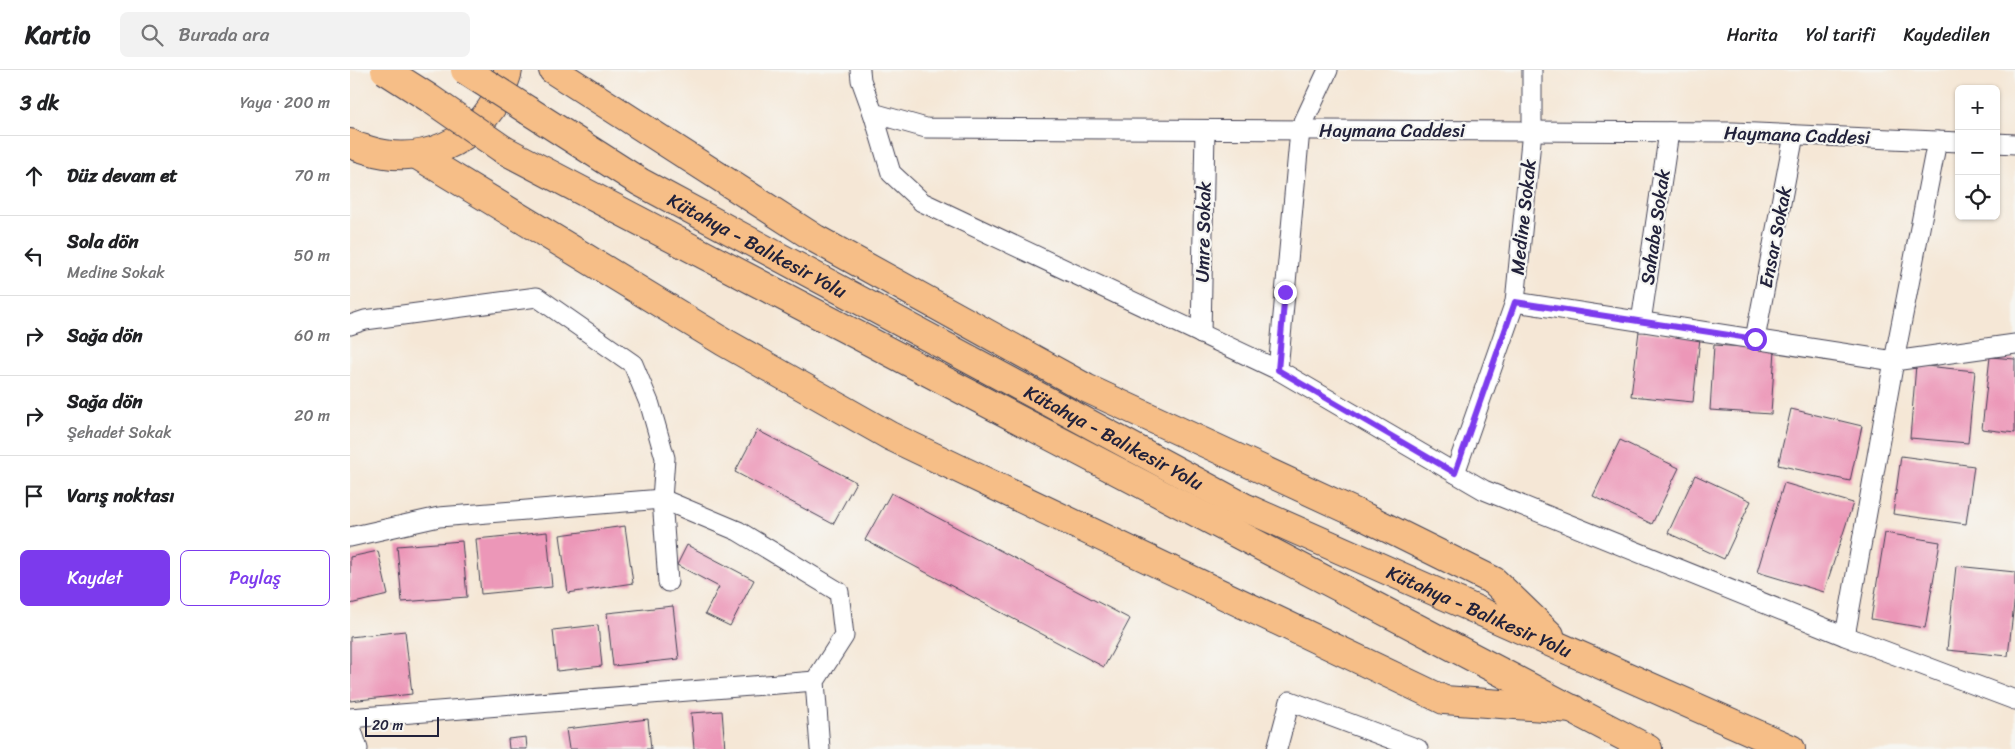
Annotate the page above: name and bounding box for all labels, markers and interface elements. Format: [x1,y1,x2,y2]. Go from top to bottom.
search box [120,12,470,57]
text: Kartio [25,14,90,56]
text: Burada ara [178,18,269,51]
text: Harita [1727,19,1778,51]
text: Yol tarifi [1806,19,1875,51]
text: Kaydedilen [1903,19,1990,51]
icon: search [138,21,166,49]
text: 3 dk [20,84,59,122]
map controls [1955,85,2000,220]
button: + [1955,85,2000,130]
text: Yaya · 200 m [240,88,330,117]
street label: Haymana Caddesi [1319,114,1466,147]
street label: Haymana Caddesi [1723,116,1871,154]
button: − [1955,130,2000,175]
street label: Medine Sokak [1501,157,1546,276]
text: Düz devam et [67,159,178,192]
text: 70 m [294,161,330,190]
icon: ahead [20,162,48,190]
street label: Sahabe Sokak [1631,166,1680,287]
button: locate [1955,175,2000,220]
street label: Umre Sokak [1186,180,1220,283]
street label: Kütahya - Balıkesir Yolu [662,183,853,307]
street label: Ensar Sokak [1749,183,1801,291]
text: Sola dön [67,225,138,258]
text: 50 m [294,241,330,270]
icon: left [20,242,48,270]
text: Medine Sokak [67,258,165,287]
route end [1274,281,1297,304]
text: Sağa dön [67,319,142,352]
text: 60 m [294,321,330,350]
icon: right [20,322,48,350]
route start [1744,328,1767,351]
street label: Kütahya - Balıkesir Yolu [1018,375,1210,499]
text: Sağa dön [67,385,142,418]
text: 20 m [294,401,330,430]
icon: right [20,402,48,430]
text: Şehadet Sokak [67,418,172,447]
text: Varış noktası [67,479,174,512]
icon: arrive [20,482,48,510]
button: Kaydet [20,550,170,606]
button: Paylaş [180,550,330,606]
street label: Kütahya - Balıkesir Yolu [1381,556,1577,667]
text: 20 m [372,713,403,738]
scale bar [365,714,439,737]

